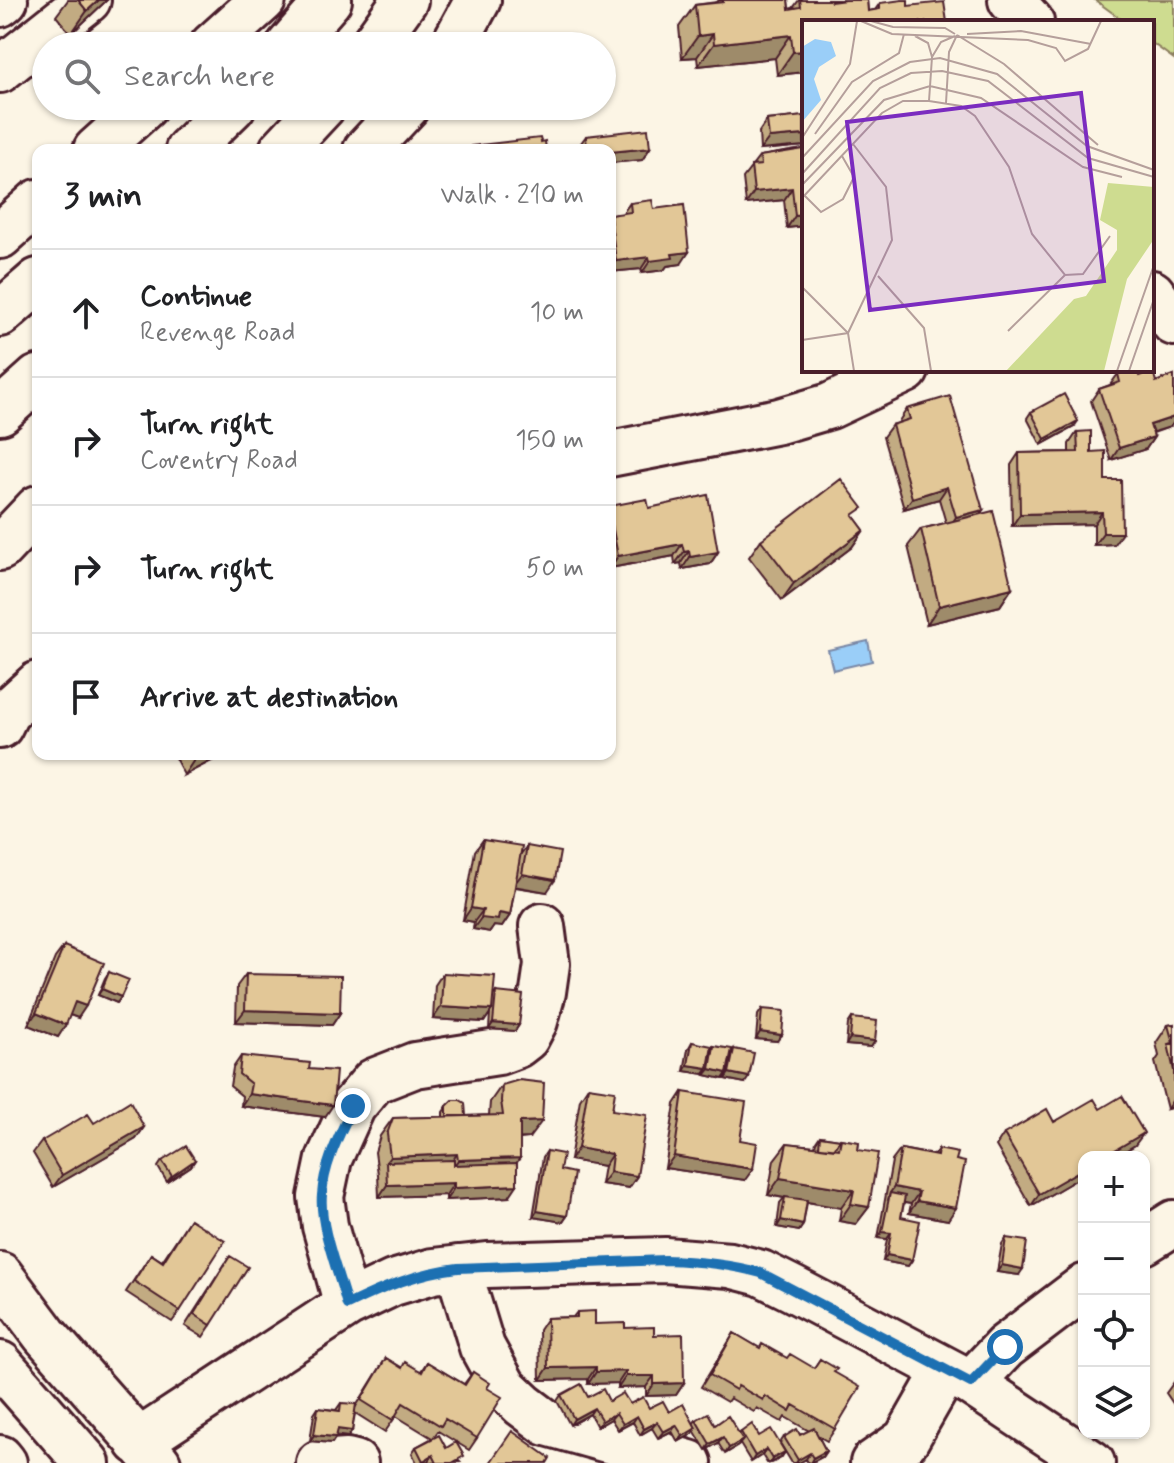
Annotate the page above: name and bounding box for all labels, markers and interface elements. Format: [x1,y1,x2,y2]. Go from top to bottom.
inset map [802,20,1154,372]
search box [32,32,616,120]
icon: search [60,54,104,98]
text: Search here [124,57,275,96]
text: 3 min [64,174,142,219]
text: Walk · 210 m [441,179,584,213]
text: Continue [140,277,252,316]
icon: ahead [64,291,108,335]
text: 10 m [530,296,584,330]
text: Revenge Road [140,316,295,350]
text: Turn right [140,405,273,444]
icon: right [64,419,108,463]
text: 150 m [515,424,584,458]
text: Coventry Road [140,444,298,478]
icon: right [64,547,108,591]
text: Turn right [140,550,273,589]
text: 50 m [526,552,584,586]
icon: arrive [64,675,108,719]
text: Arrive at destination [140,678,398,717]
route end [335,1088,371,1124]
map controls [1078,1151,1150,1439]
button: + [1078,1151,1150,1223]
button: − [1078,1223,1150,1295]
button: locate [1078,1295,1150,1367]
route start [987,1329,1023,1365]
button: layers [1078,1367,1150,1439]

